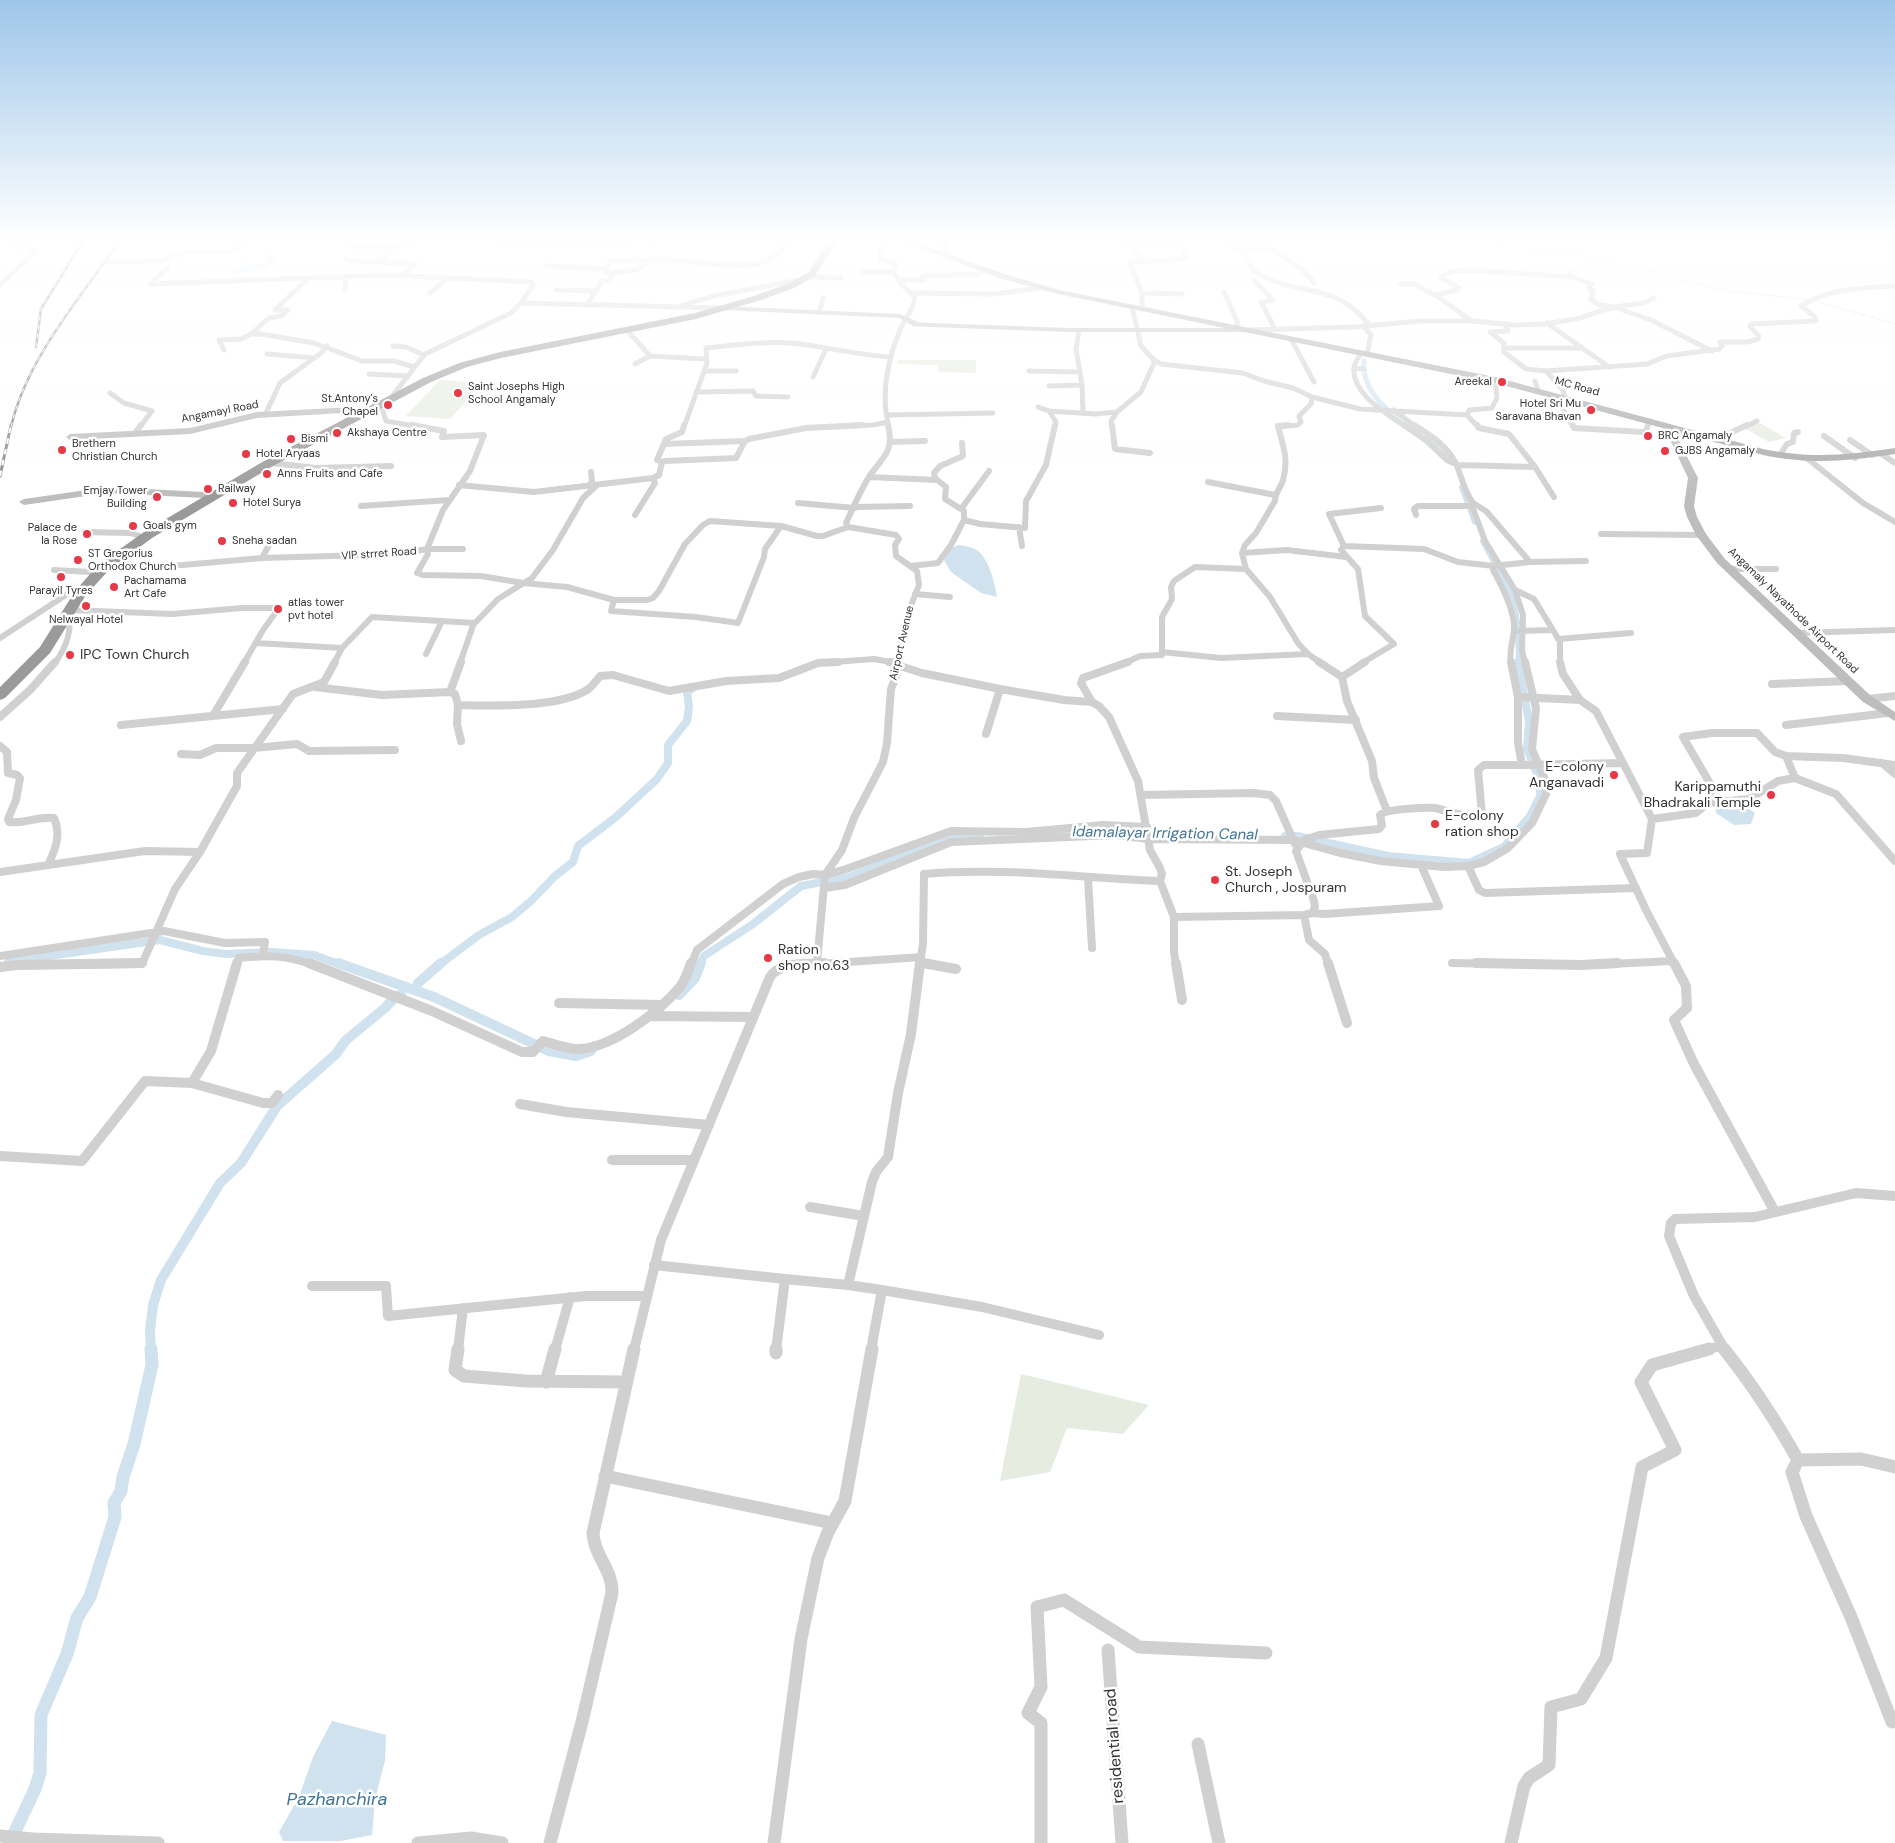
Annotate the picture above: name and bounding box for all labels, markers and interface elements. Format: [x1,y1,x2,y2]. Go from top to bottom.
place label: Areekal [1454,375,1492,389]
street label: MC Road [1553,375,1601,399]
marker: Areekal [1496,376,1508,388]
place label: Saint Josephs High School Angamaly [468,380,565,406]
marker: Saint Josephs High School Angamaly [452,387,464,399]
place label: St.Antony's Chapel [321,392,378,418]
place label: Hotel Sri Mu Saravana Bhavan [1496,397,1581,423]
street label: Angamayl Road [180,398,260,426]
marker: St.Antony's Chapel [382,399,394,411]
marker: Hotel Sri Mu Saravana Bhavan [1585,404,1597,416]
place label: Akshaya Centre [347,426,427,440]
marker: Akshaya Centre [331,427,343,439]
place label: BRC Angamaly [1658,429,1732,443]
marker: BRC Angamaly [1642,430,1654,442]
place label: Bismi [301,432,328,446]
marker: Bismi [285,433,297,445]
place label: Brethern Christian Church [72,437,157,463]
marker: Brethern Christian Church [56,444,68,456]
place label: GJBS Angamaly [1675,444,1755,458]
marker: GJBS Angamaly [1659,445,1671,457]
place label: Hotel Aryaas [256,447,320,461]
marker: Hotel Aryaas [240,448,252,460]
place label: Anns Fruits and Cafe [277,467,383,481]
marker: Anns Fruits and Cafe [261,468,273,480]
place label: Railway [218,482,256,496]
marker: Railway [202,483,214,495]
place label: Emjay Tower Building [83,484,147,510]
marker: Emjay Tower Building [151,491,163,503]
place label: Hotel Surya [243,496,301,510]
marker: Hotel Surya [227,497,239,509]
place label: Goals gym [143,519,197,533]
marker: Goals gym [127,520,139,532]
place label: Palace de la Rose [28,521,77,547]
marker: Palace de la Rose [81,528,93,540]
place label: Sneha sadan [232,534,297,548]
marker: Sneha sadan [216,535,228,547]
street label: VIP strret Road [341,545,417,563]
street label: Angamaly Nayathode Airport Road [1725,545,1861,677]
place label: ST Gregorius Orthodox Church [88,547,176,573]
marker: ST Gregorius Orthodox Church [72,554,84,566]
marker: Parayil Tyres [55,571,67,583]
place label: Pachamama Art Cafe [124,574,186,600]
marker: Pachamama Art Cafe [108,581,120,593]
place label: Parayil Tyres [29,584,93,598]
place label: atlas tower pvt hotel [288,596,344,622]
marker: Nelwayal Hotel [80,600,92,612]
marker: atlas tower pvt hotel [272,603,284,615]
street label: Airport Avenue [887,604,917,682]
place label: Nelwayal Hotel [49,613,123,627]
place label: IPC Town Church [80,647,189,663]
marker: IPC Town Church [64,649,76,661]
place label: E-colony Anganavadi [1529,759,1604,792]
marker: E-colony Anganavadi [1608,769,1620,781]
place label: Karippamuthi Bhadrakali Temple [1644,779,1761,812]
marker: Karippamuthi Bhadrakali Temple [1765,789,1777,801]
place label: E-colony ration shop [1445,808,1519,840]
marker: E-colony ration shop [1429,818,1441,830]
water label: Idamalayar Irrigation Canal [1072,823,1258,845]
place label: St. Joseph Church , Jospuram [1225,864,1346,896]
marker: St. Joseph Church , Jospuram [1209,874,1221,886]
place label: Ration shop no.63 [778,942,850,974]
marker: Ration shop no.63 [762,952,774,964]
street label: residential road [1101,1688,1129,1804]
water label: Pazhanchira [286,1789,388,1811]

